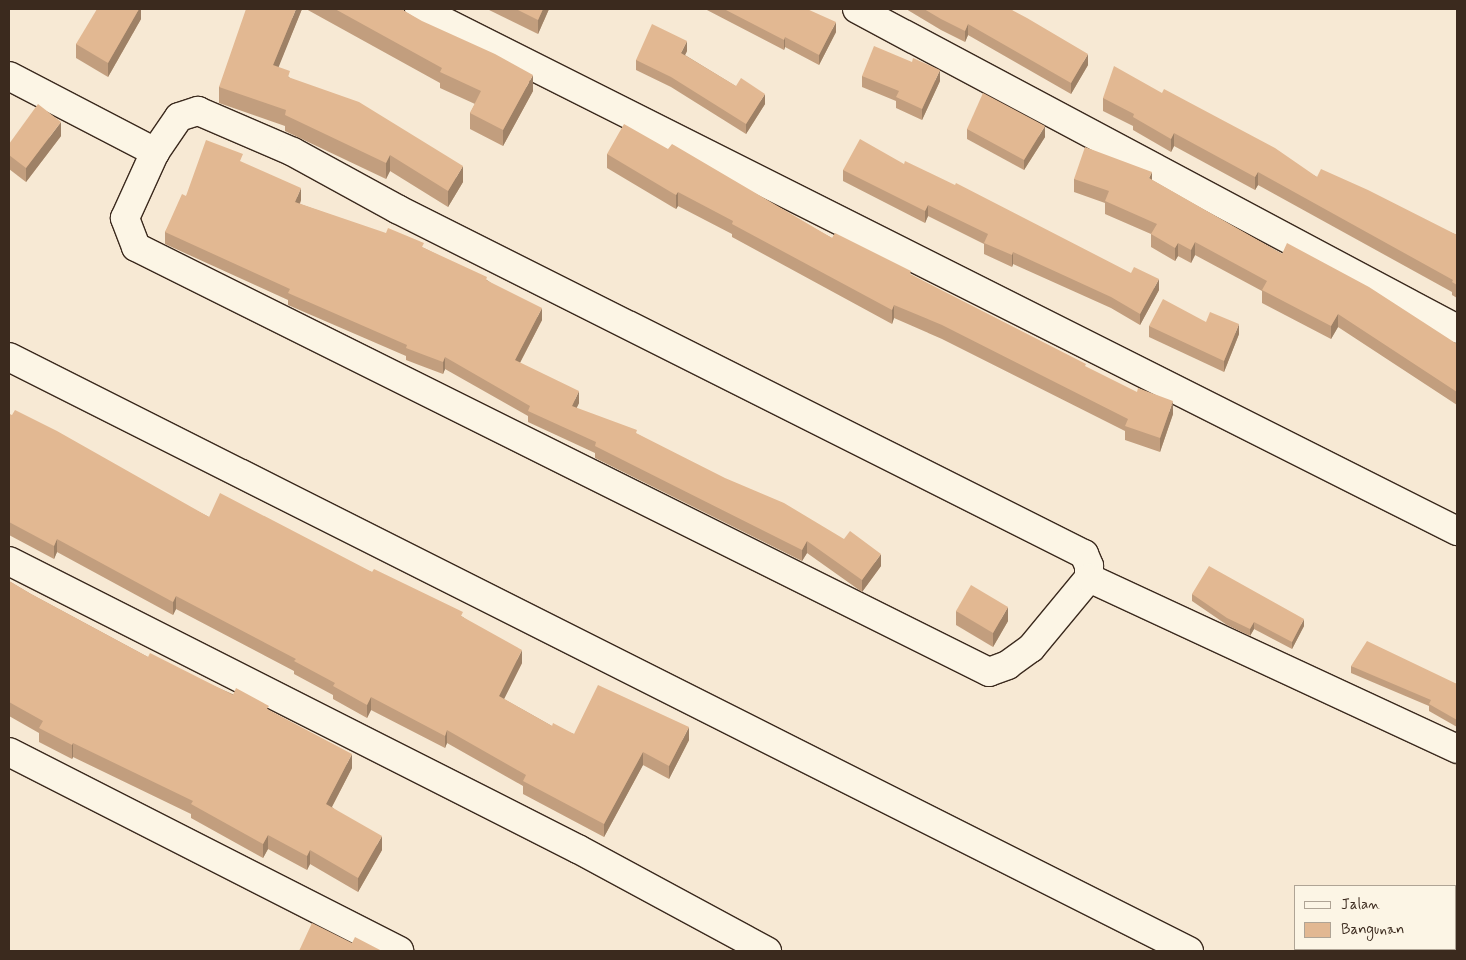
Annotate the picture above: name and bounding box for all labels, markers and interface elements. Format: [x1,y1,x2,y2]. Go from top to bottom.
legend [1294,885,1456,950]
text: Jalan [1341,895,1380,915]
text: Bangunan [1341,920,1404,940]

